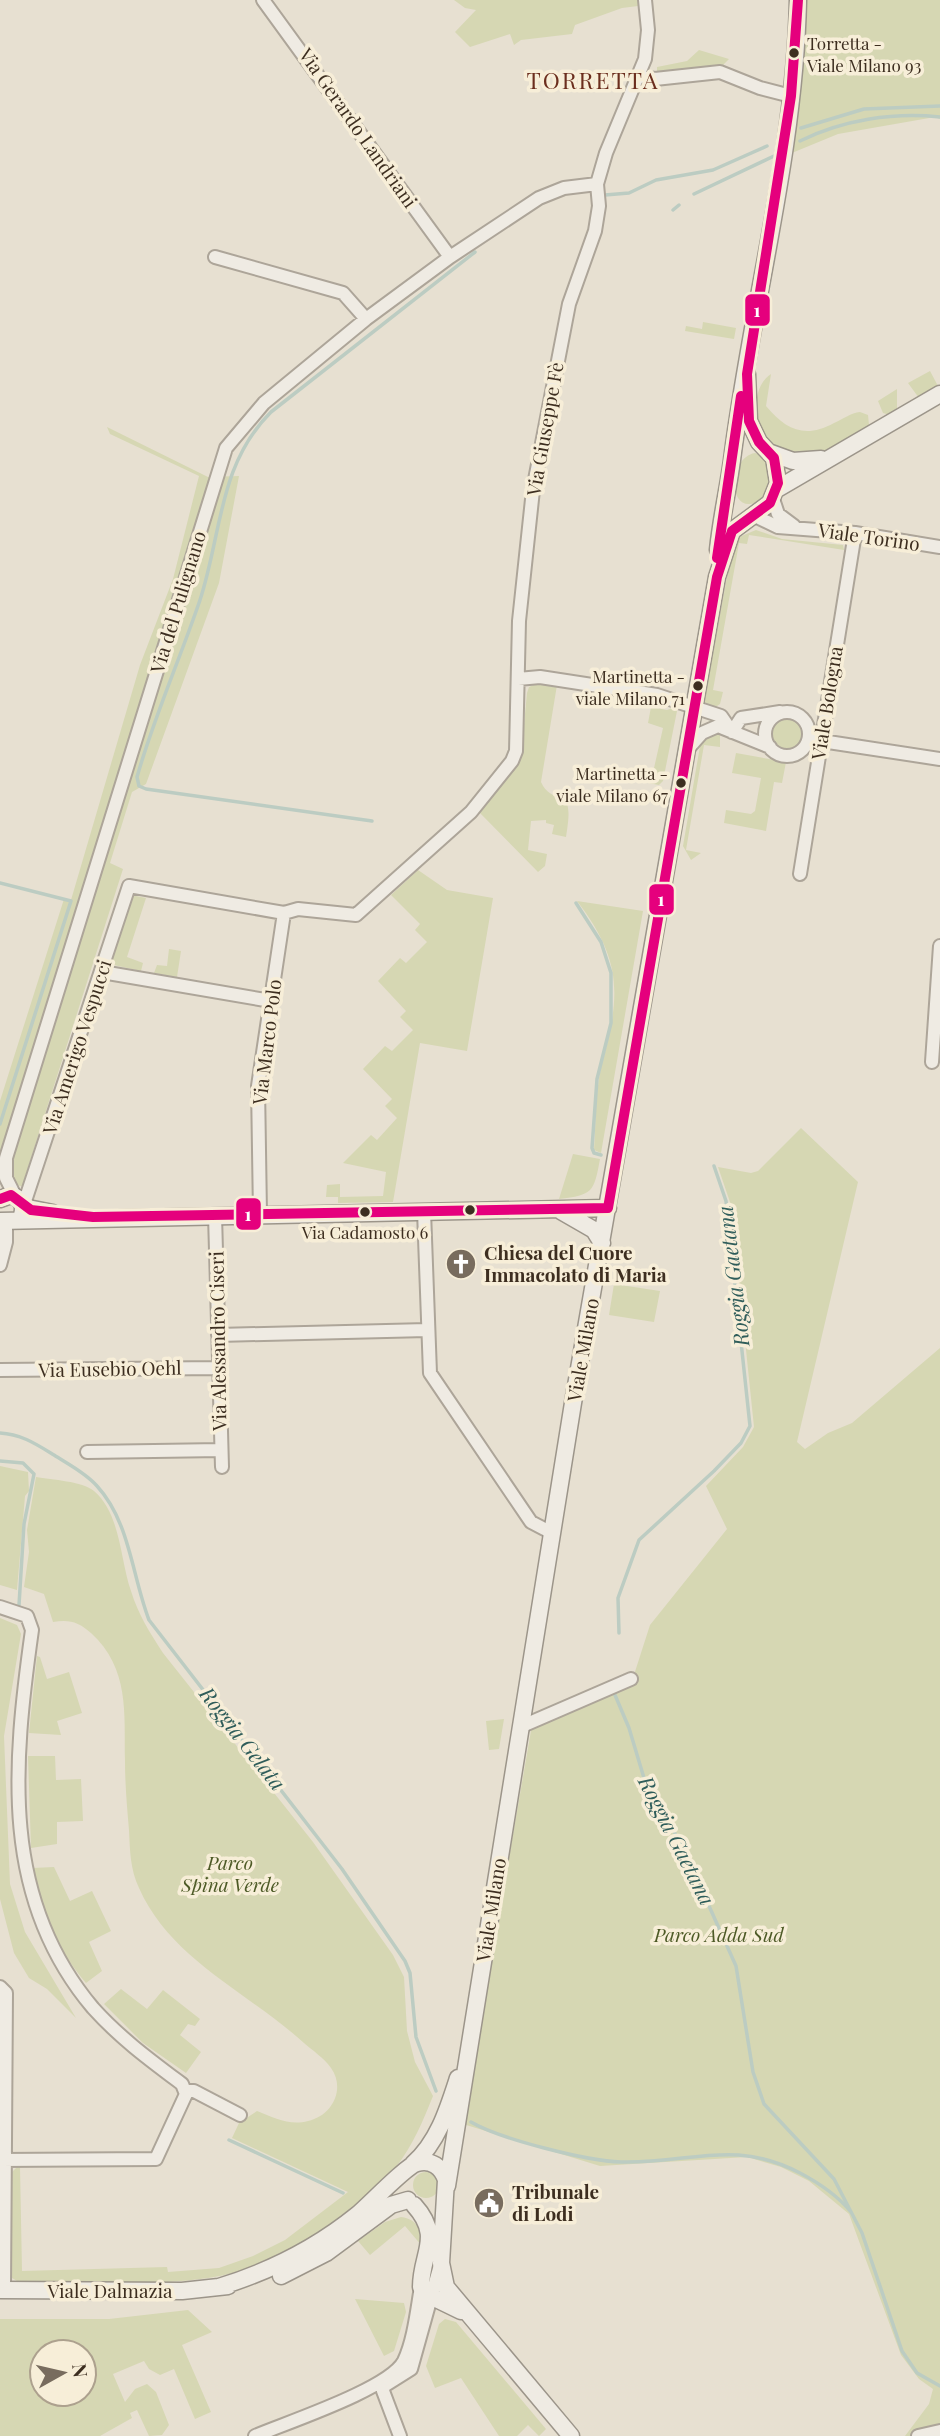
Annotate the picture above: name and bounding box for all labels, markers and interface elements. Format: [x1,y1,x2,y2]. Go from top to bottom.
place label: Torretta - Viale Milano 93 [806,32,921,76]
street label: Via Gerardo Landriani [293,42,424,213]
marker: Torretta - Viale Milano 93 [787,46,801,60]
district label: TORRETTA [527,64,659,95]
line badge: 1 [744,293,771,327]
text: 1 [753,296,761,322]
street label: Via Giuseppe Fè [519,360,569,499]
street label: Viale Torino [815,516,922,556]
street label: Via del Pulignano [143,527,211,677]
street label: Viale Bologna [804,644,848,762]
place label: Martinetta - viale Milano 71 [575,665,685,709]
marker: Martinetta - viale Milano 71 [691,679,705,693]
place label: Martinetta - viale Milano 67 [555,762,668,806]
marker: Martinetta - viale Milano 67 [674,776,688,790]
line badge: 1 [648,883,675,916]
text: 1 [657,885,665,911]
street label: Via Amerigo Vespucci [35,956,117,1138]
street label: Via Marco Polo [245,978,287,1107]
line badge: 1 [235,1197,262,1231]
text: 1 [244,1200,252,1226]
unlabelled marker [463,1203,477,1217]
water label: Roggia Gaetana [709,1204,755,1349]
marker: Via Cadamosto 6 [358,1205,372,1219]
place label: Via Cadamosto 6 [301,1221,428,1243]
place label: Chiesa del Cuore Immacolato di Maria [484,1239,667,1287]
church icon: Chiesa del Cuore Immacolato di Maria [444,1247,478,1281]
street label: Via Alessandro Ciseri [202,1250,232,1432]
street label: Viale Milano [560,1296,604,1405]
street label: Via Eusebio Oehl [37,1354,182,1382]
water label: Roggia Gelata [194,1679,293,1795]
water label: Roggia Gaetana [633,1770,722,1910]
park label: Parco Spina Verde [180,1849,279,1897]
street label: Viale Milano [469,1856,511,1965]
park label: Parco Adda Sud [653,1921,785,1947]
place label: Tribunale di Lodi [512,2178,599,2226]
public building icon: Tribunale di Lodi [472,2186,506,2220]
street label: Viale Dalmazia [46,2277,173,2303]
north arrow [28,2338,98,2408]
text: N [67,2362,95,2379]

